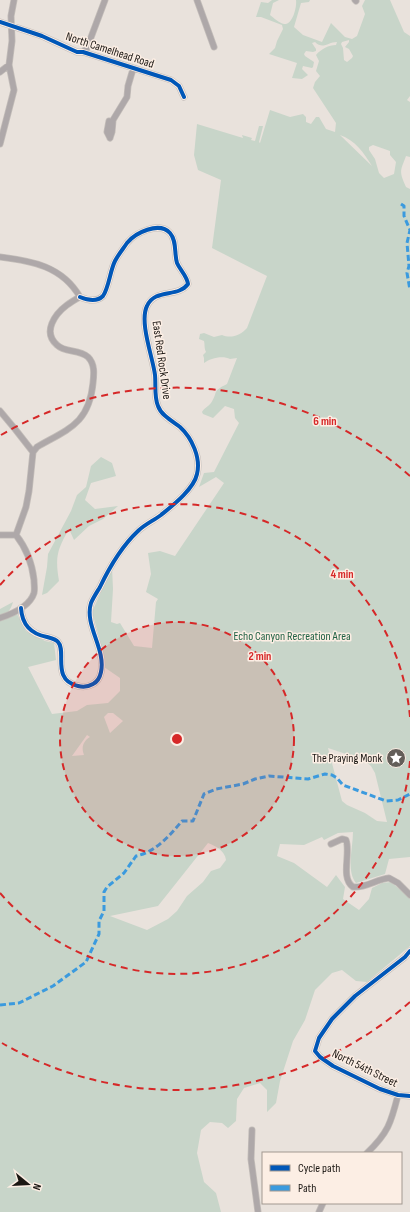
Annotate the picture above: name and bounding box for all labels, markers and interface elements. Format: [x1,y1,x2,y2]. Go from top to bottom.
street label: North Camelhead Road [64,29,156,72]
street label: East Red Rock Drive [149,320,174,400]
text: 6 min [313,414,337,429]
text: 4 min [330,567,354,582]
park label: Echo Canyon Recreation Area [233,629,351,644]
text: 2 min [249,649,271,664]
centre of rings [170,732,184,746]
place icon: The Praying Monk [385,747,407,769]
place label: The Praying Monk [312,751,382,766]
street label: North 54th Street [329,1046,400,1091]
legend [262,1152,402,1204]
text: Cycle path [298,1161,340,1176]
north arrow [8,1164,48,1204]
text: Path [298,1181,316,1196]
text: N [30,1182,44,1192]

